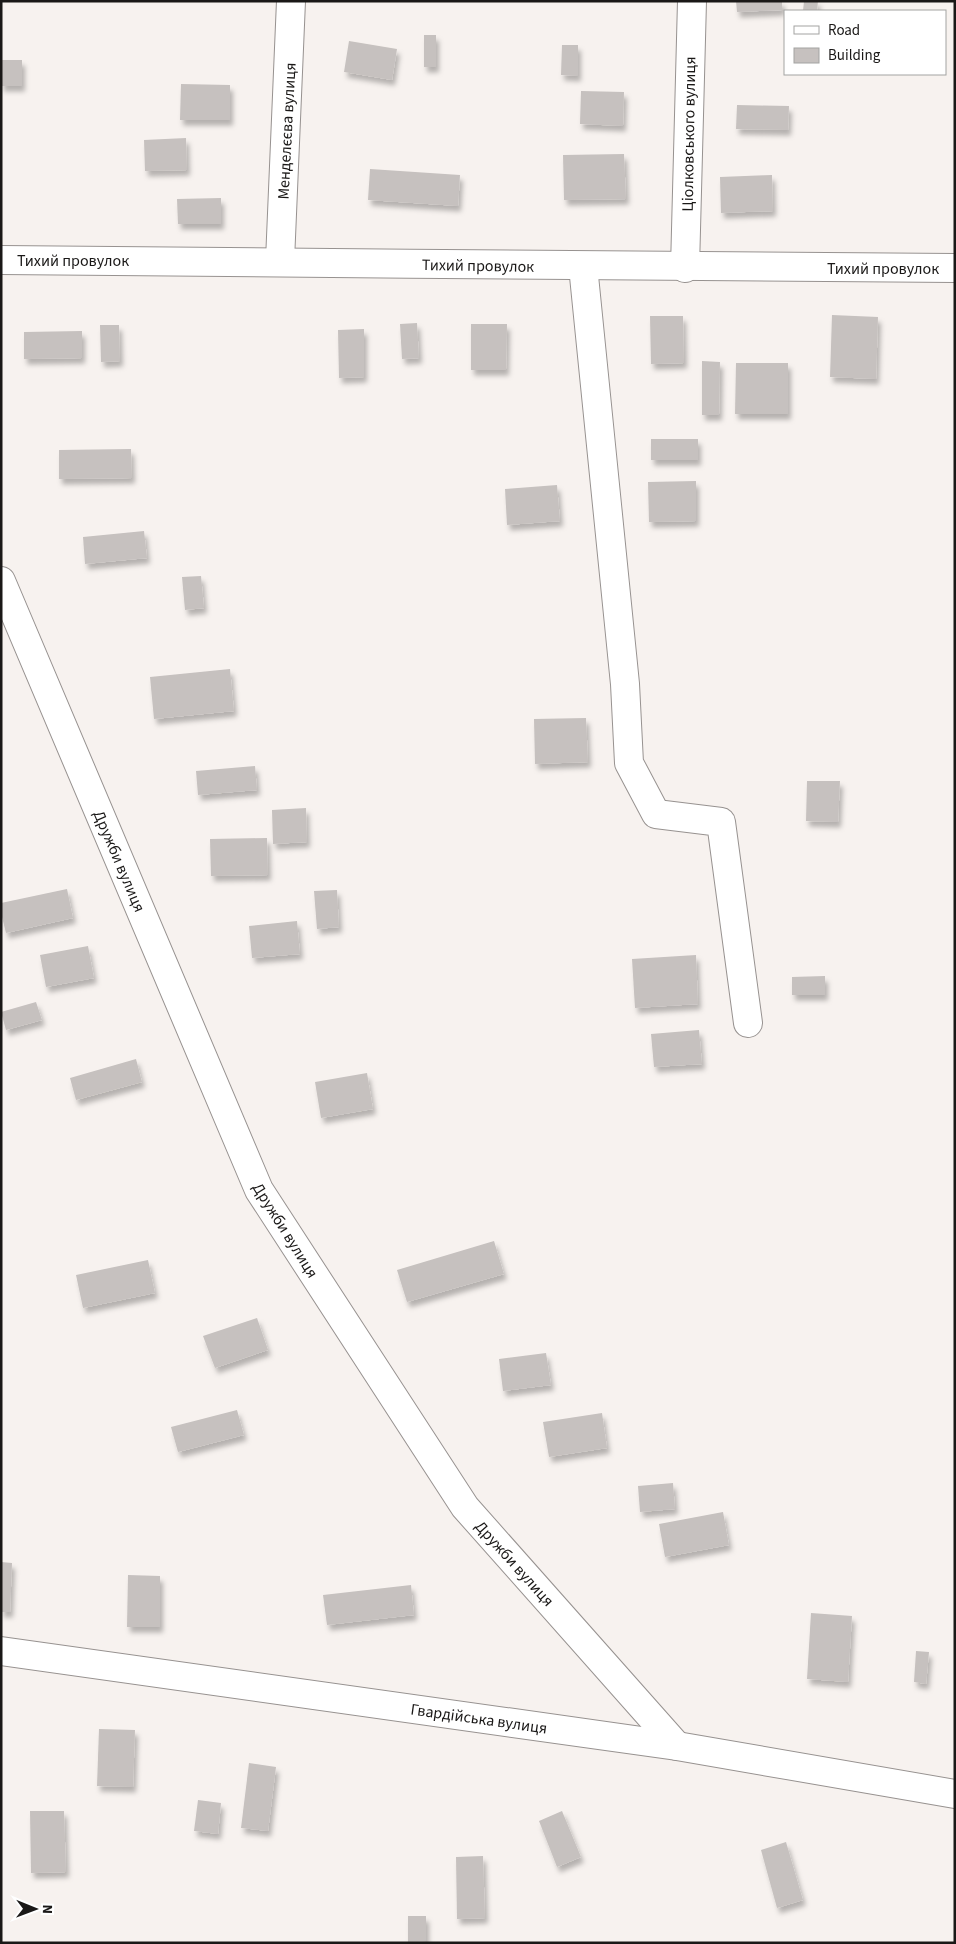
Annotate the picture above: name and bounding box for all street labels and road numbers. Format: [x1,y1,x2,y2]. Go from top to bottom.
street label: Ціолковського вулиця [677,56,701,212]
street label: Менделєєва вулиця [272,62,302,200]
street label: Тихий провулок [17,250,129,272]
street label: Тихий провулок [422,254,534,278]
street label: Тихий провулок [827,258,939,280]
street label: Дружби вулиця [88,807,150,916]
street label: Дружби вулиця [247,1179,323,1282]
street label: Дружби вулиця [470,1516,559,1611]
street label: Гвардійська вулиця [409,1699,549,1739]

